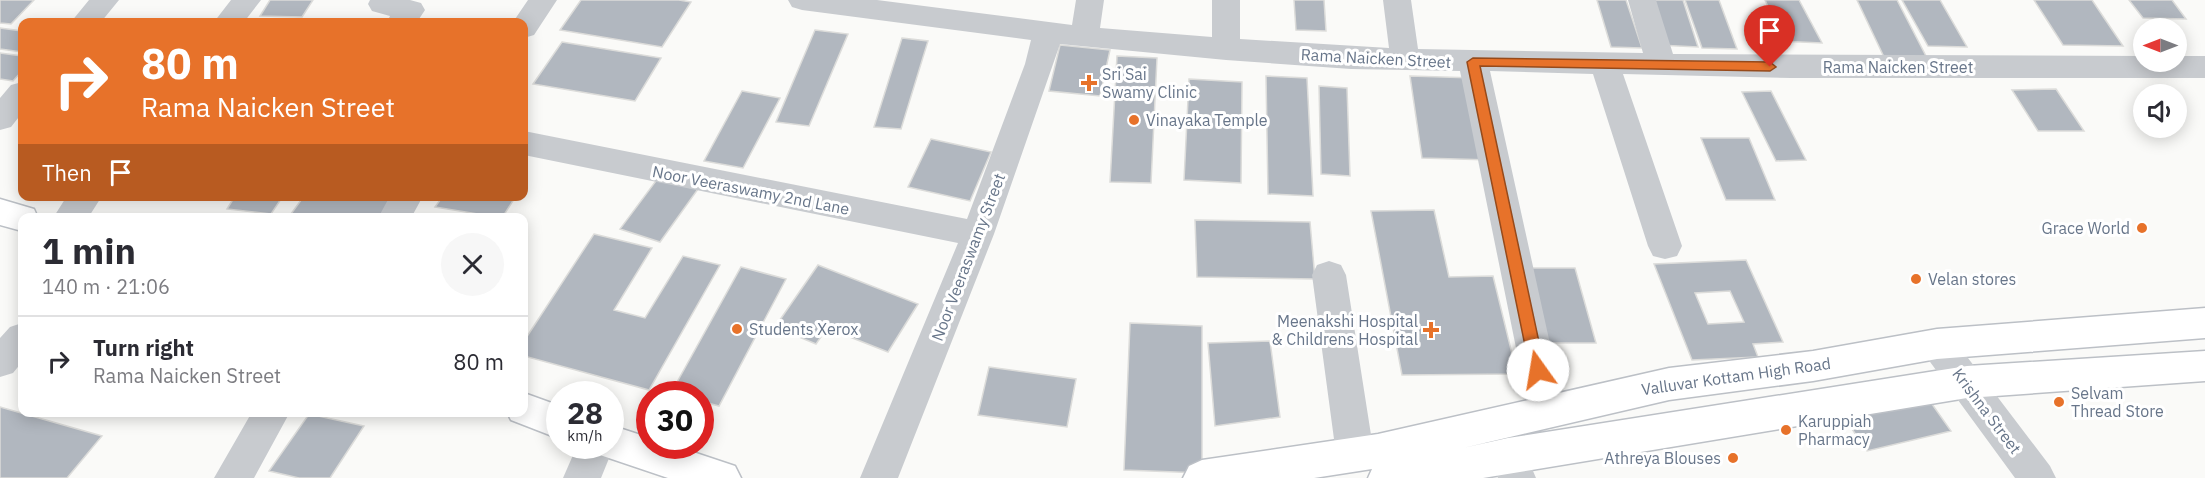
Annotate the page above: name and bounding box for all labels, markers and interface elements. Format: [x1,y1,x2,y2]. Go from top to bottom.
pin [1744,5,1795,67]
icon: arrive [1753,14,1786,47]
north arrow [2133,18,2187,72]
map controls [2133,18,2187,138]
text: 80 m [141,36,239,91]
icon: right [42,42,120,120]
street label: Rama Naicken Street [1300,44,1452,72]
street label: Rama Naicken Street [1823,57,1973,77]
place label: Sri Sai Swamy Clinic [1102,64,1197,102]
marker: Sri Sai Swamy Clinic [1080,74,1098,92]
button: sound [2133,84,2187,138]
text: Rama Naicken Street [141,89,395,124]
place label: Vinayaka Temple [1146,110,1268,130]
marker: Vinayaka Temple [1127,113,1141,127]
icon: arrive [104,156,137,189]
text: Then [42,158,92,187]
street label: Noor Veeraswamy 2nd Lane [651,161,851,219]
street label: Noor Veeraswamy Street [927,170,1009,344]
place label: Grace World [2042,218,2130,238]
marker: Grace World [2135,221,2149,235]
text: 1 min [42,227,136,274]
button: close [441,233,504,296]
place label: Velan stores [1928,269,2016,289]
marker: Velan stores [1909,272,1923,286]
text: 140 m · 21:06 [42,273,170,300]
place label: Meenakshi Hospital & Childrens Hospital [1271,311,1418,349]
place label: Students Xerox [749,319,858,339]
marker: Meenakshi Hospital & Childrens Hospital [1422,321,1440,339]
marker: Students Xerox [730,322,744,336]
text: Turn right [93,333,194,362]
position arrow [1506,338,1570,402]
icon: right [42,345,75,378]
text: 80 m [453,347,504,376]
street label: Valluvar Kottam High Road [1640,353,1832,399]
text: Rama Naicken Street [93,362,281,389]
street label: Krishna Street [1948,364,2026,458]
speed limit sign: 30 [636,381,714,459]
place label: Selvam Thread Store [2071,383,2164,421]
text: 28 [567,393,603,432]
marker: Selvam Thread Store [2052,395,2066,409]
place label: Karuppiah Pharmacy [1798,411,1872,449]
marker: Karuppiah Pharmacy [1779,423,1793,437]
text: km/h [567,426,603,445]
place label: Athreya Blouses [1604,448,1721,468]
marker: Athreya Blouses [1726,451,1740,465]

